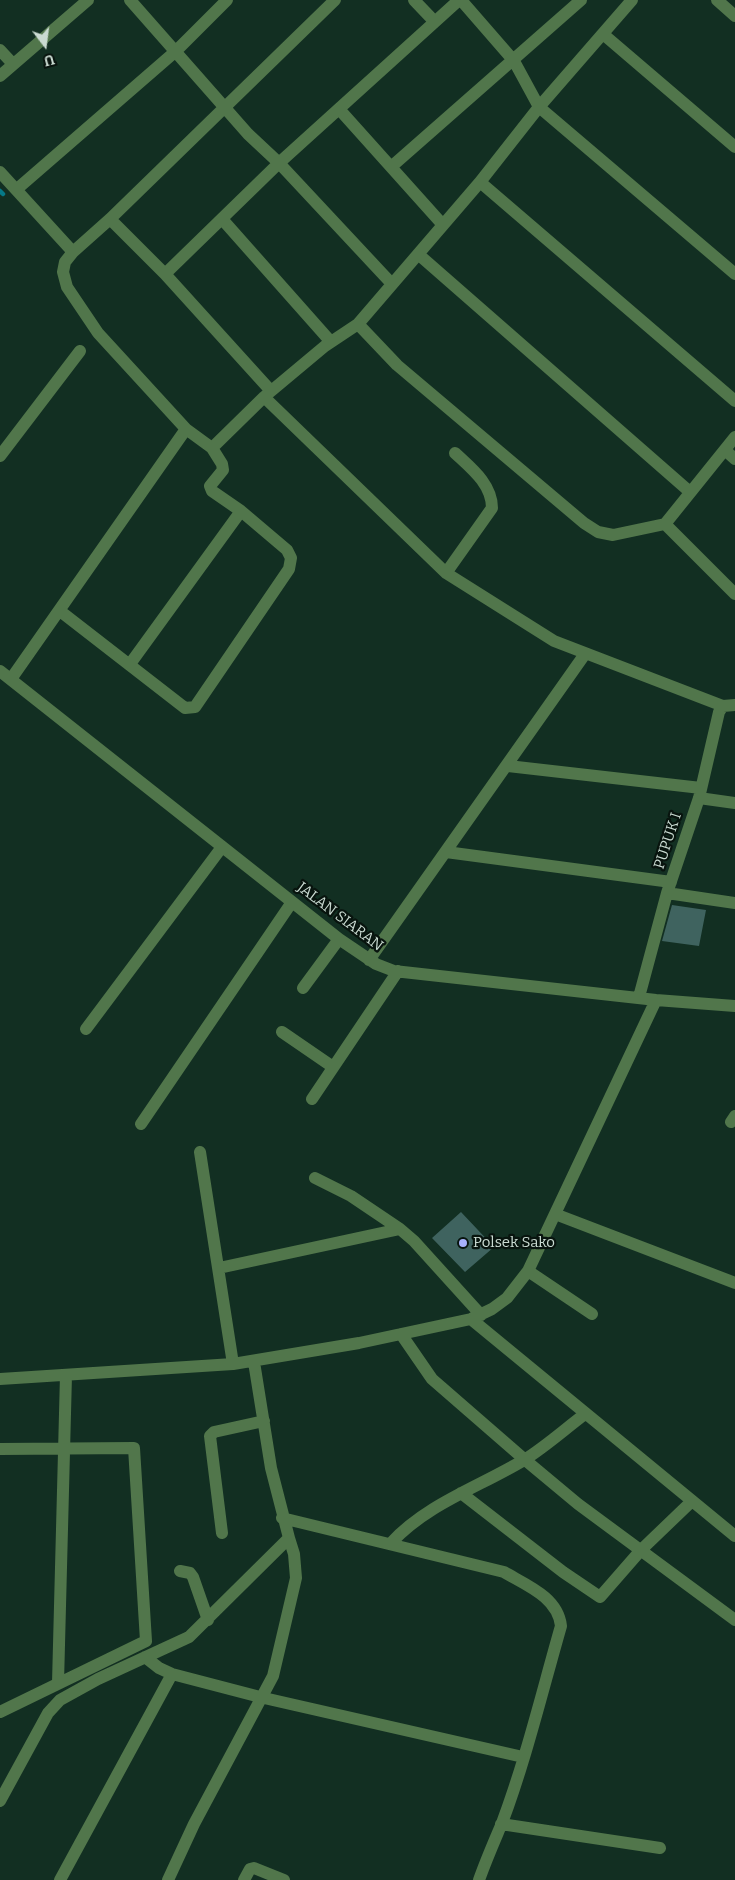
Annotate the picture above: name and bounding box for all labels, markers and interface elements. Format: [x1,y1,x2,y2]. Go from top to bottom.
north arrow [20,20,70,70]
text: U [42,50,56,70]
street label: PUPUK I [650,810,686,872]
street label: JALAN SIARAN [293,879,387,955]
place label: Polsek Sako [473,1234,555,1252]
marker: Polsek Sako [457,1237,469,1249]

